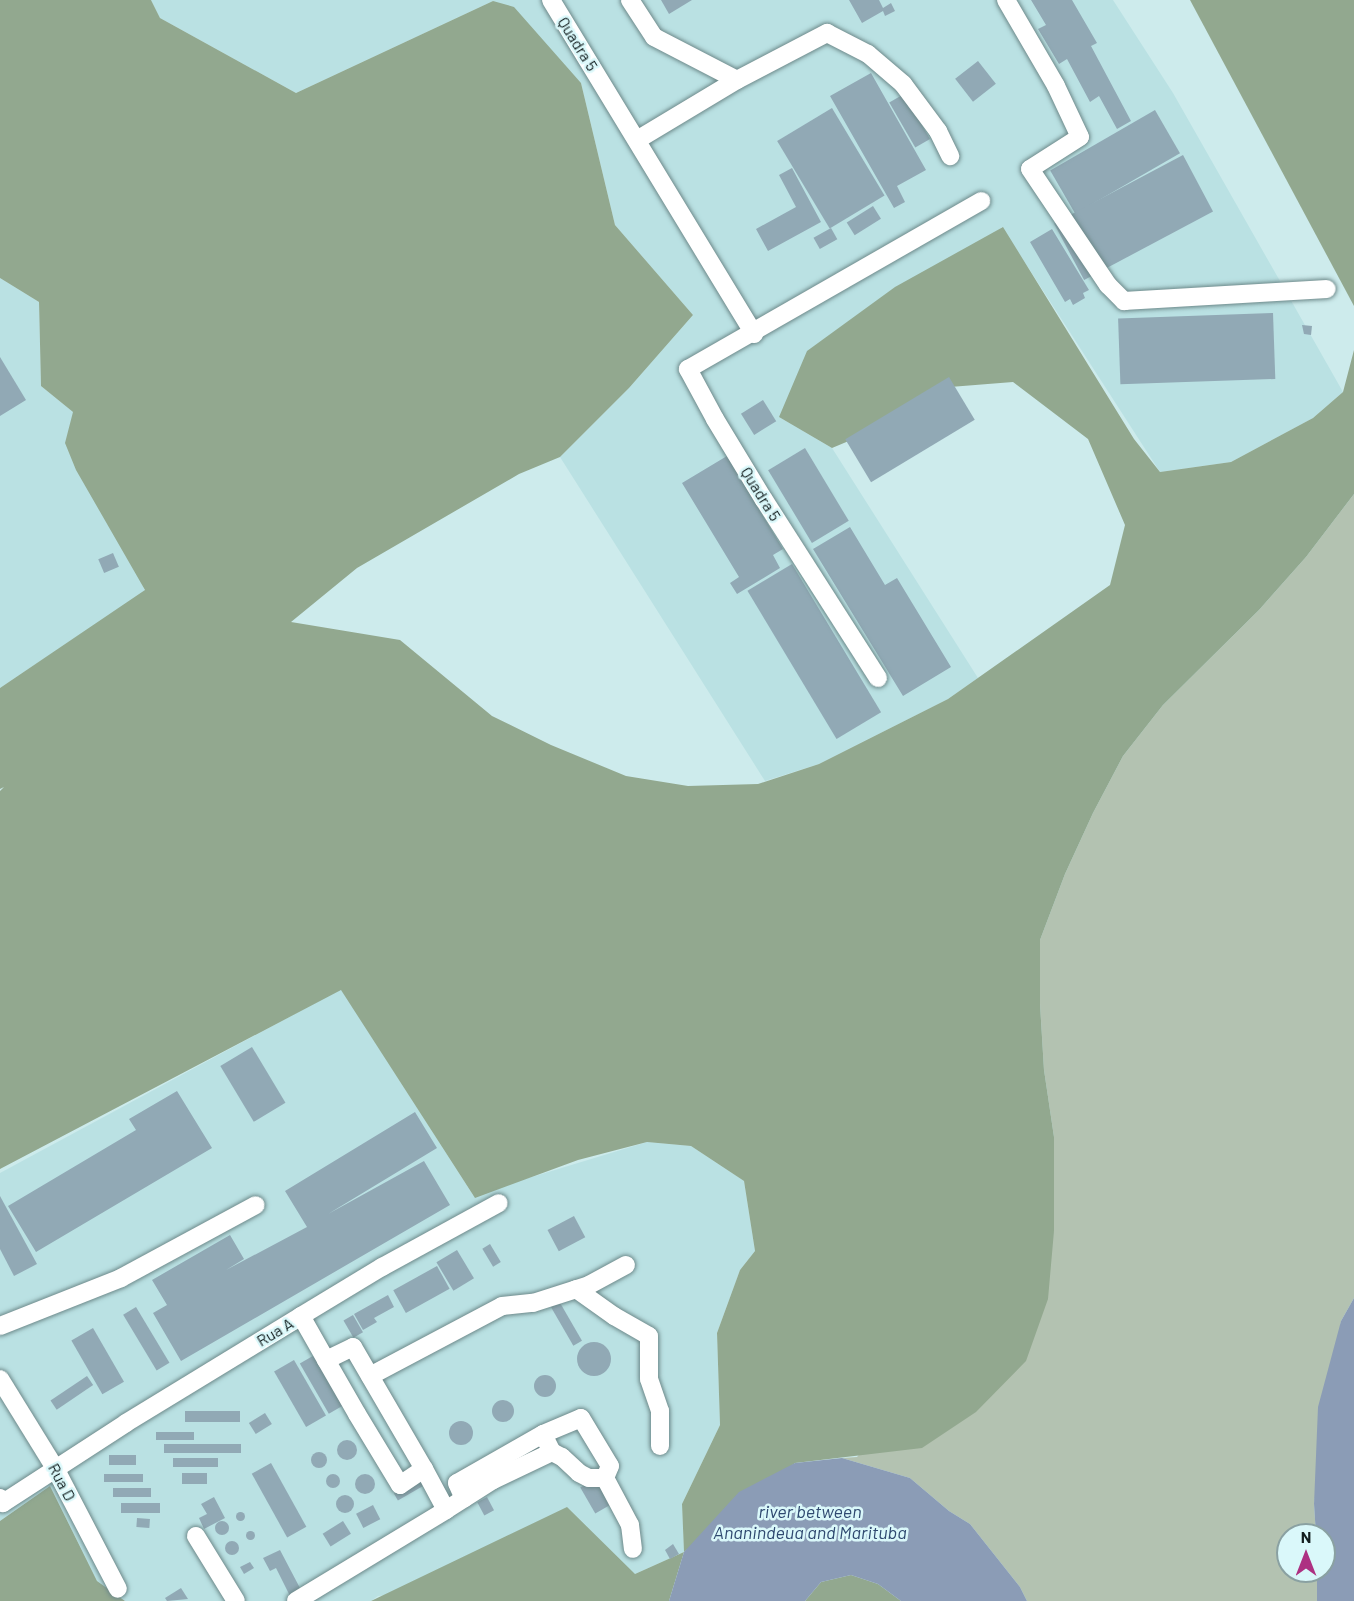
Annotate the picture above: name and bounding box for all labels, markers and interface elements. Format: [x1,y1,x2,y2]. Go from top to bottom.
street label: Quadra 5 [554,13,602,75]
street label: Quadra 5 [737,463,785,525]
street label: Rua A [253,1314,297,1350]
street label: Rua D [44,1460,80,1504]
water label: river between Ananindeua and Marituba [713,1501,907,1544]
north arrow [1276,1523,1336,1583]
text: N [1301,1527,1311,1546]

